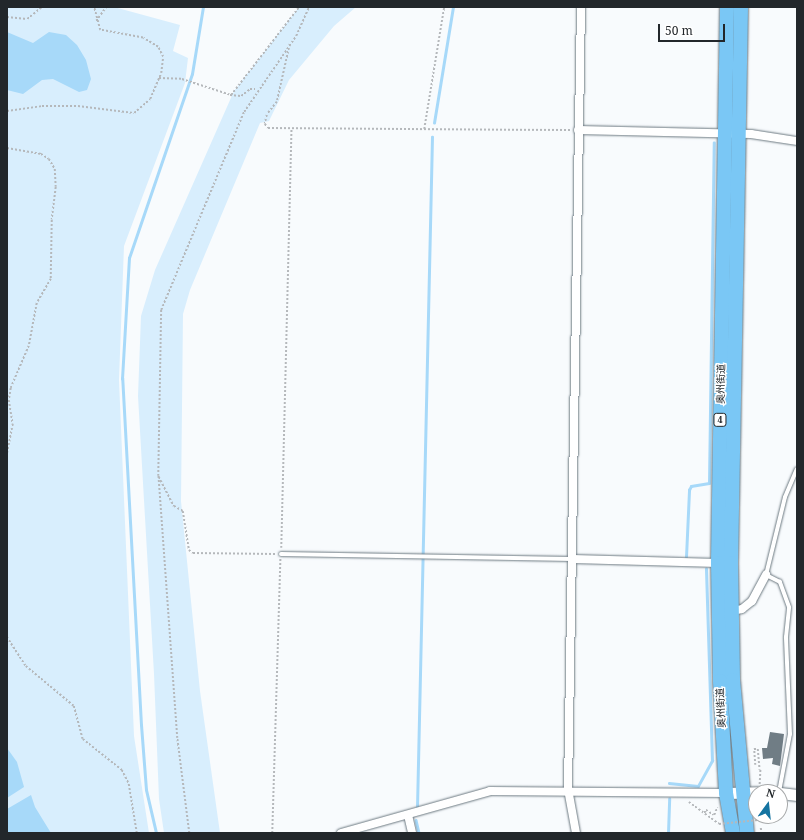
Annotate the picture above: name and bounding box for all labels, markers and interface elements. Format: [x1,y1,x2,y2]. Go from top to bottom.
scale bar [660,16,727,42]
text: 50 m [665,22,693,39]
street label: 奥州街道 [715,364,727,404]
road number: 4 [713,413,727,427]
street label: 奥州街道 [714,688,728,728]
north arrow [748,784,788,824]
text: N [765,785,777,801]

